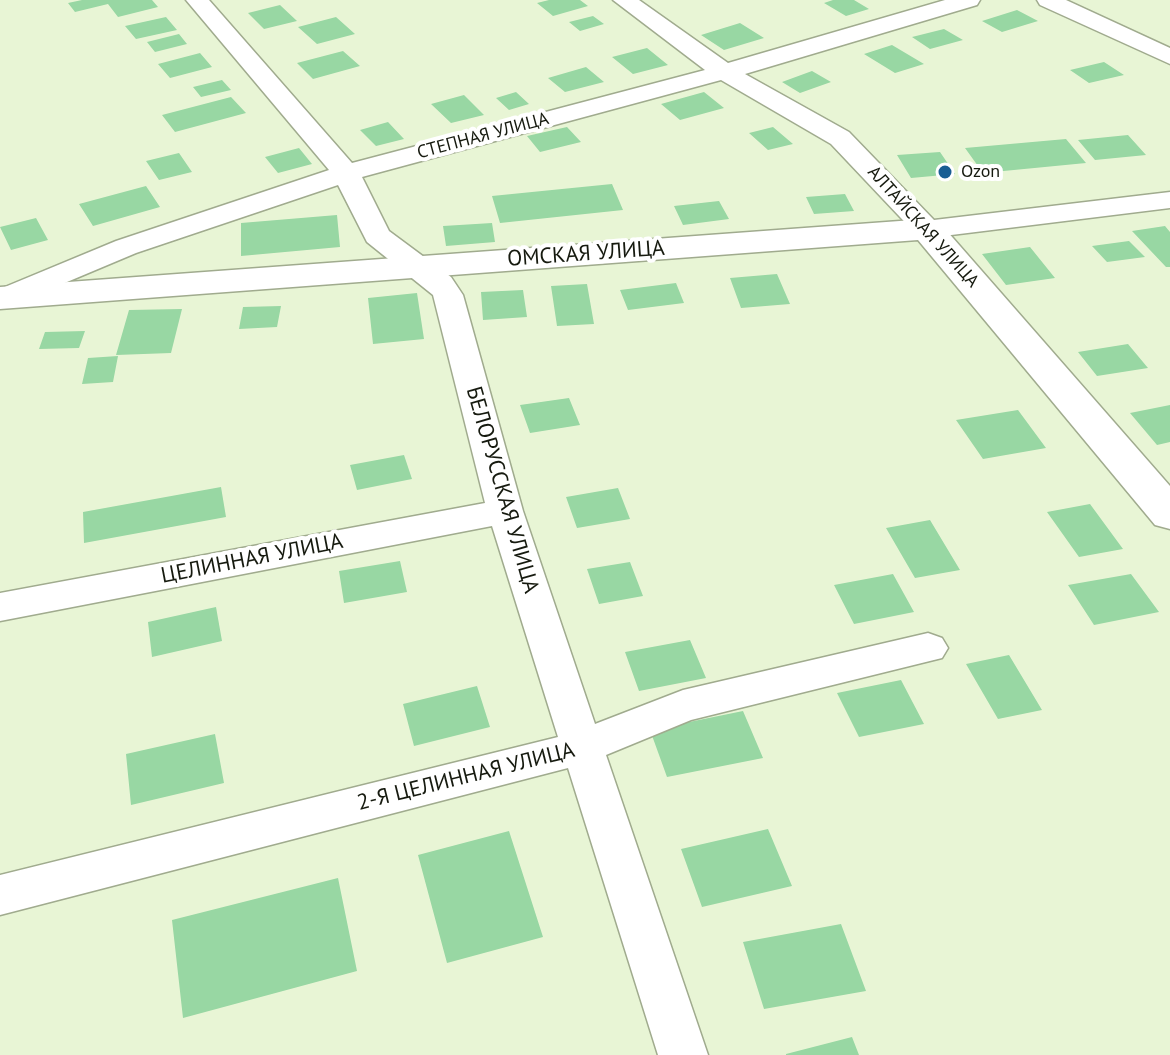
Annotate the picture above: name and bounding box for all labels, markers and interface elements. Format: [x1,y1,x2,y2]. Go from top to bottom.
street label: СТЕПНАЯ УЛИЦА [415,108,551,164]
place label: Ozon [961,161,1000,183]
street label: АЛТАЙСКАЯ УЛИЦА [863,162,983,292]
marker: Ozon [936,163,954,181]
street label: ОМСКАЯ УЛИЦА [506,235,666,273]
street label: БЕЛОРУССКАЯ УЛИЦА [460,384,544,596]
street label: ЦЕЛИННАЯ УЛИЦА [159,528,345,590]
street label: 2-Я ЦЕЛИННАЯ УЛИЦА [355,737,577,817]

